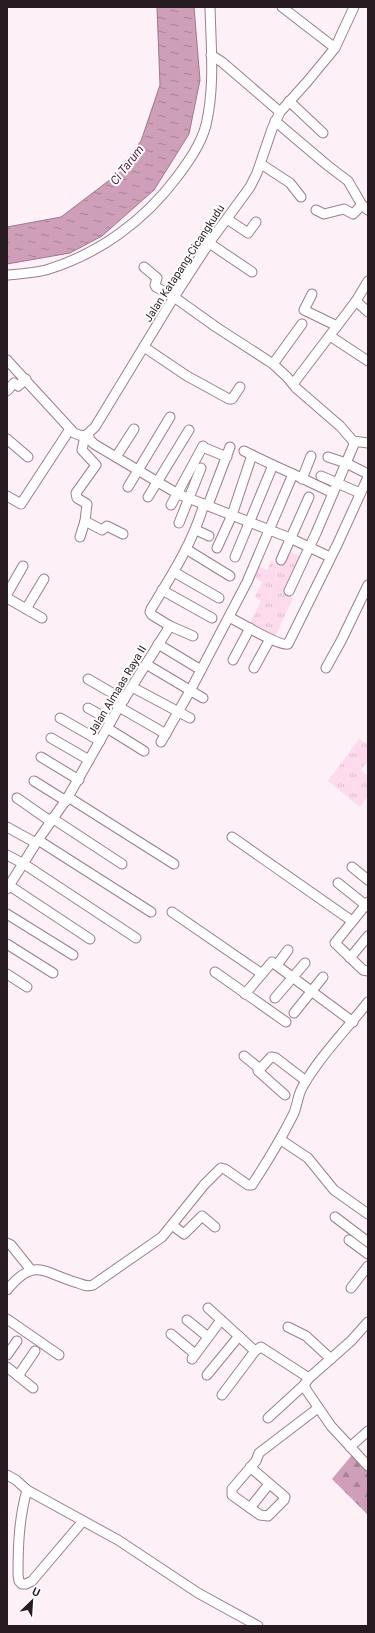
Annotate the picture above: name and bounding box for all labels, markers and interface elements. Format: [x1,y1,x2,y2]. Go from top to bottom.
water label: Ci Tarum [107,142,147,188]
street label: Jalan Katapang-Cicangkudu [142,202,227,324]
street label: Jalan Almaas Raya II [86,643,149,737]
north arrow [12,1581,52,1621]
text: U [30,1585,42,1600]

